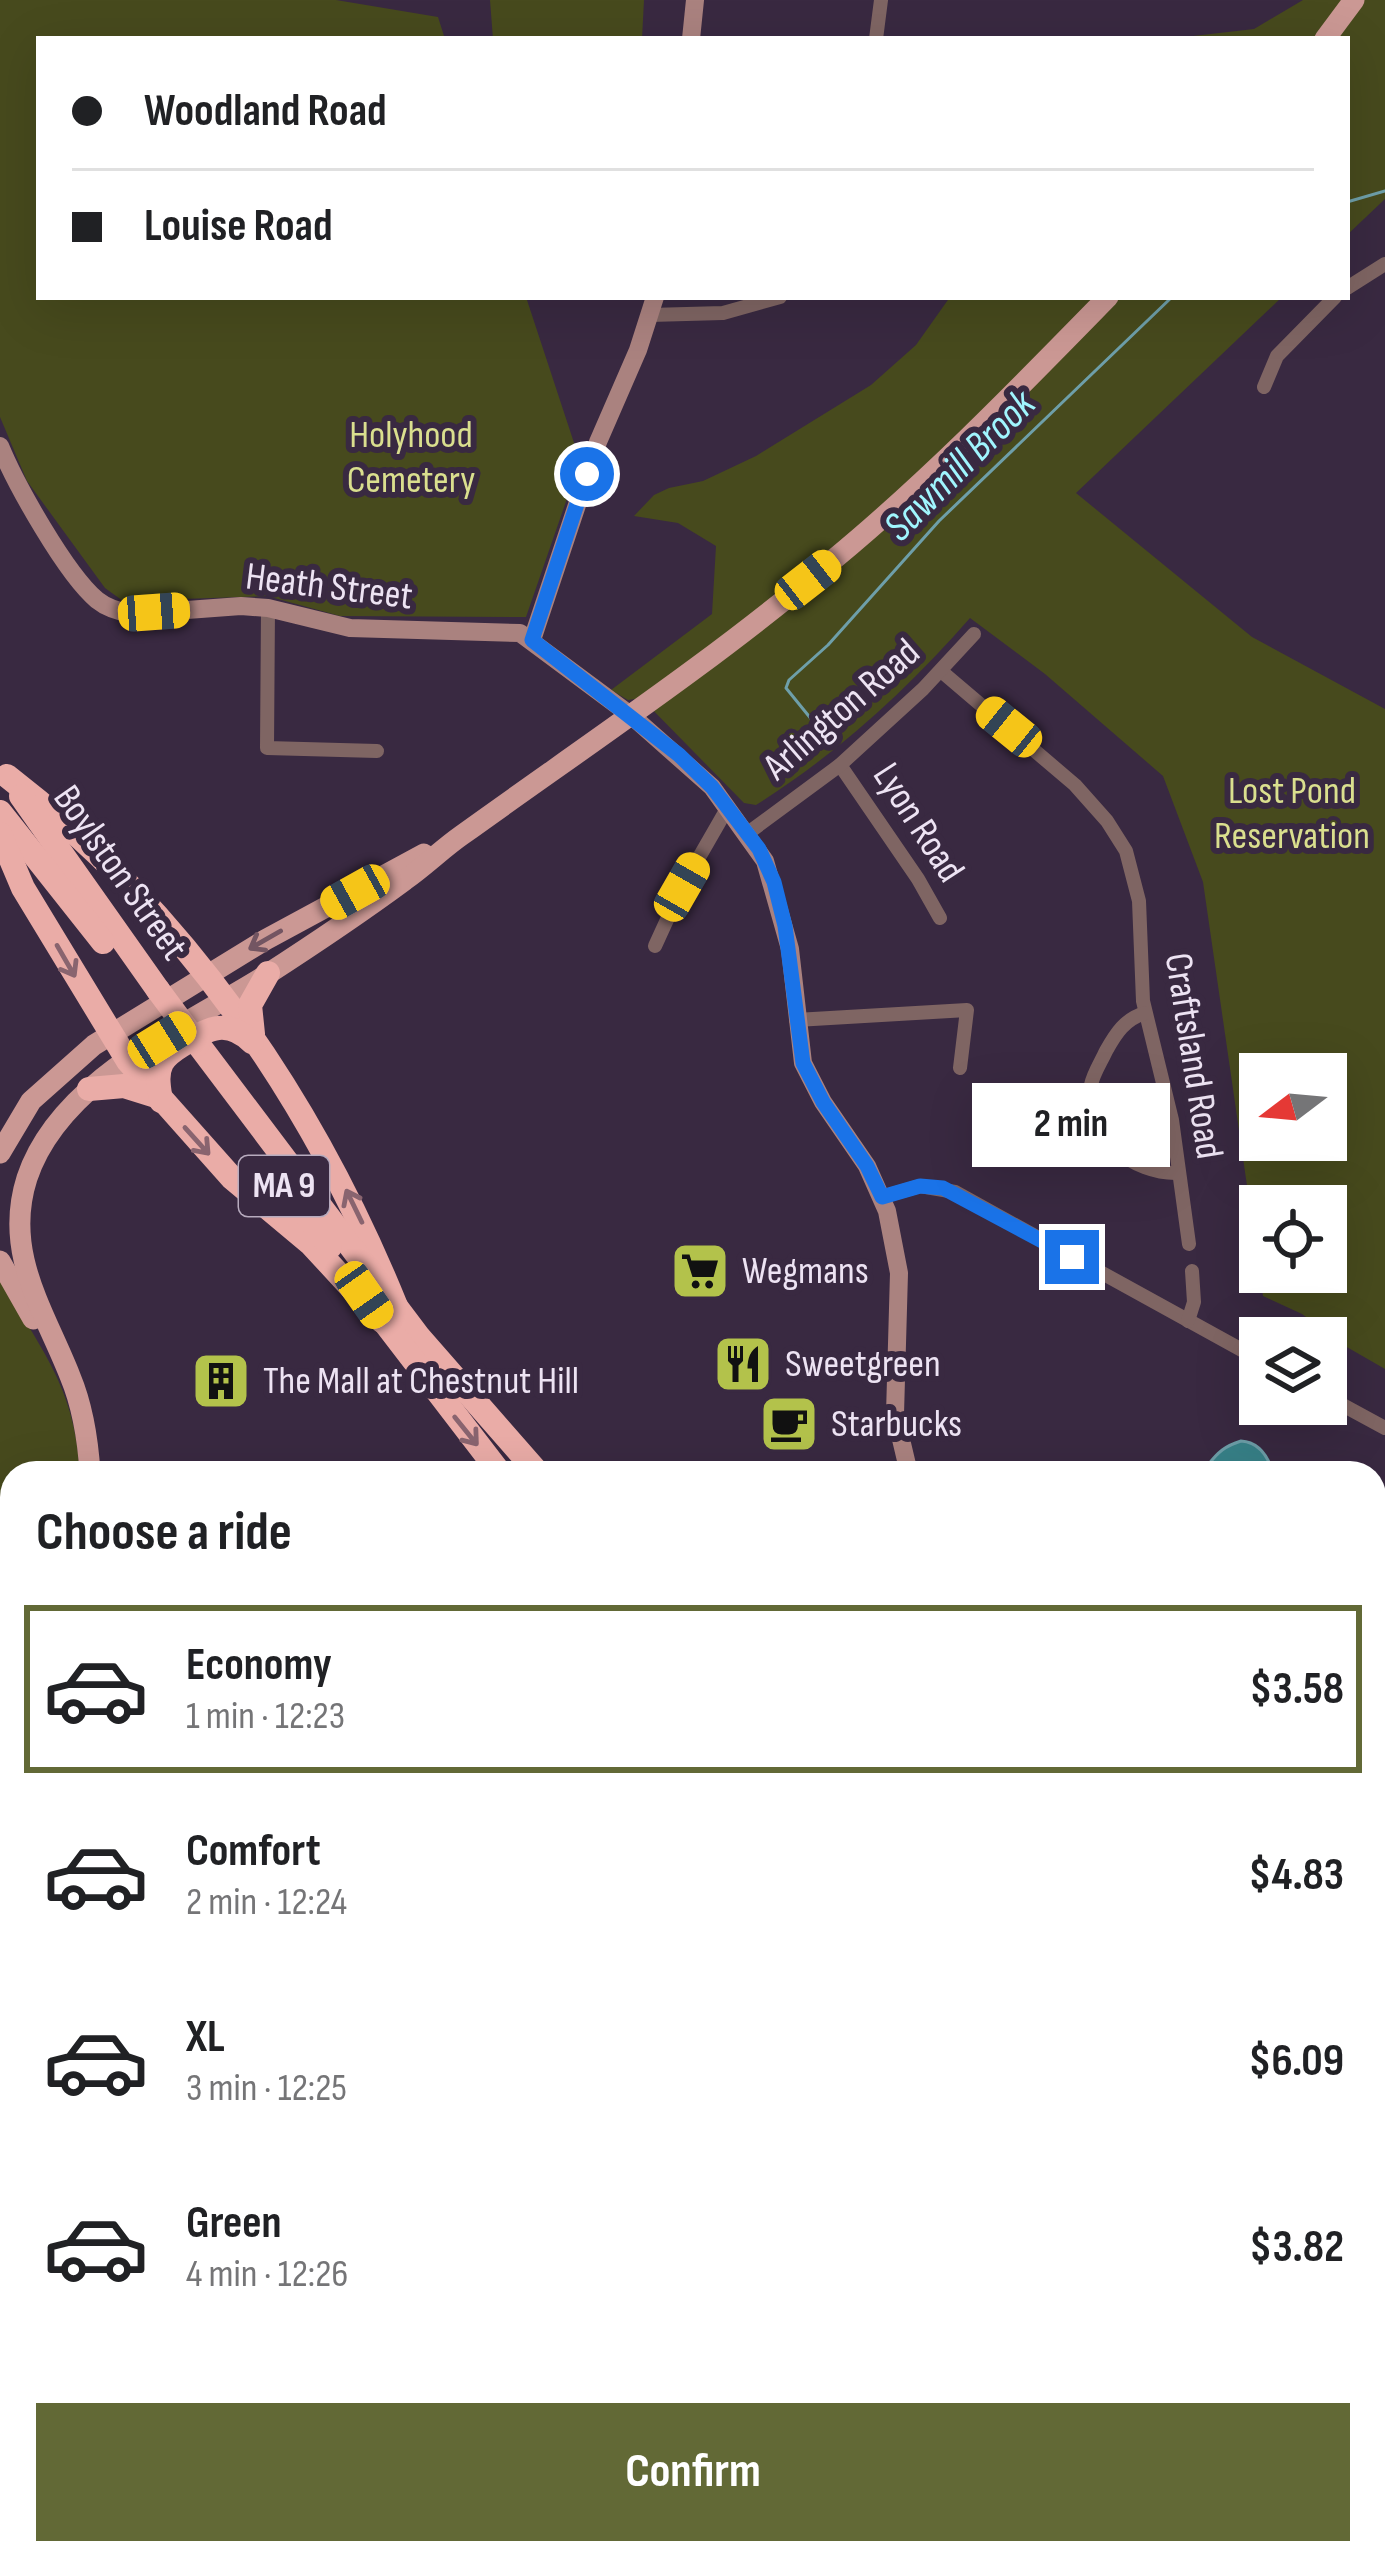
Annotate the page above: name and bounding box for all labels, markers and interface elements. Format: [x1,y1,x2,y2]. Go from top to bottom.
text: Woodland Road [144,84,387,139]
text: Louise Road [144,199,333,254]
water label: Sawmill Brook [874,379,1047,552]
park label: Holyhood Cemetery [347,412,475,504]
route start [560,447,614,501]
car [769,544,847,616]
street label: Heath Street [243,553,415,621]
car [117,592,191,632]
street label: Arlington Road [753,629,930,791]
car [970,690,1048,764]
street label: Lyon Road [862,755,974,891]
park label: Lost Pond Reservation [1214,768,1370,860]
street label: Boylston Street [43,777,197,969]
car [648,847,716,927]
car [315,859,395,925]
one-way arrow [249,929,284,953]
one-way arrow [54,943,78,978]
street label: Craftsland Road [1154,950,1232,1162]
car [122,1006,202,1074]
north arrow [1239,1053,1347,1161]
map controls [1239,1053,1347,1425]
callout: 2 min [973,1083,1171,1167]
text: 2 min [1034,1101,1108,1148]
one-way arrow [183,1125,210,1155]
road number: MA 9 [239,1156,329,1216]
button: locate [1239,1185,1347,1293]
one-way arrow [341,1189,364,1224]
route end [1045,1230,1099,1284]
supermarket icon: Wegmans [669,1240,731,1302]
place label: Wegmans [742,1248,869,1295]
car [329,1255,399,1335]
button: layers [1239,1317,1347,1425]
restaurant icon: Sweetgreen [712,1333,774,1395]
place label: Sweetgreen [785,1341,941,1388]
building icon: The Mall at Chestnut Hill [190,1350,252,1412]
place label: The Mall at Chestnut Hill [263,1358,579,1405]
cafe icon: Starbucks [758,1393,820,1455]
place label: Starbucks [831,1401,962,1448]
one-way arrow [451,1415,479,1446]
text: Choose a ride [36,1500,292,1565]
icon: car [42,1635,150,1743]
text: Economy [186,1638,332,1693]
text: $3.58 [1250,1662,1344,1717]
text: 1 min · 12:23 [186,1693,345,1740]
icon: car [42,1821,150,1929]
text: Comfort [186,1824,321,1879]
text: $4.83 [1248,1848,1344,1903]
text: 2 min · 12:24 [186,1879,347,1926]
icon: car [42,2007,150,2115]
text: XL [186,2010,225,2065]
text: $6.09 [1249,2034,1344,2089]
text: 3 min · 12:25 [186,2065,347,2112]
icon: car [42,2193,150,2301]
text: Green [186,2196,282,2251]
text: $3.82 [1249,2220,1344,2275]
text: 4 min · 12:26 [186,2251,348,2298]
button: Confirm [36,2403,1350,2541]

